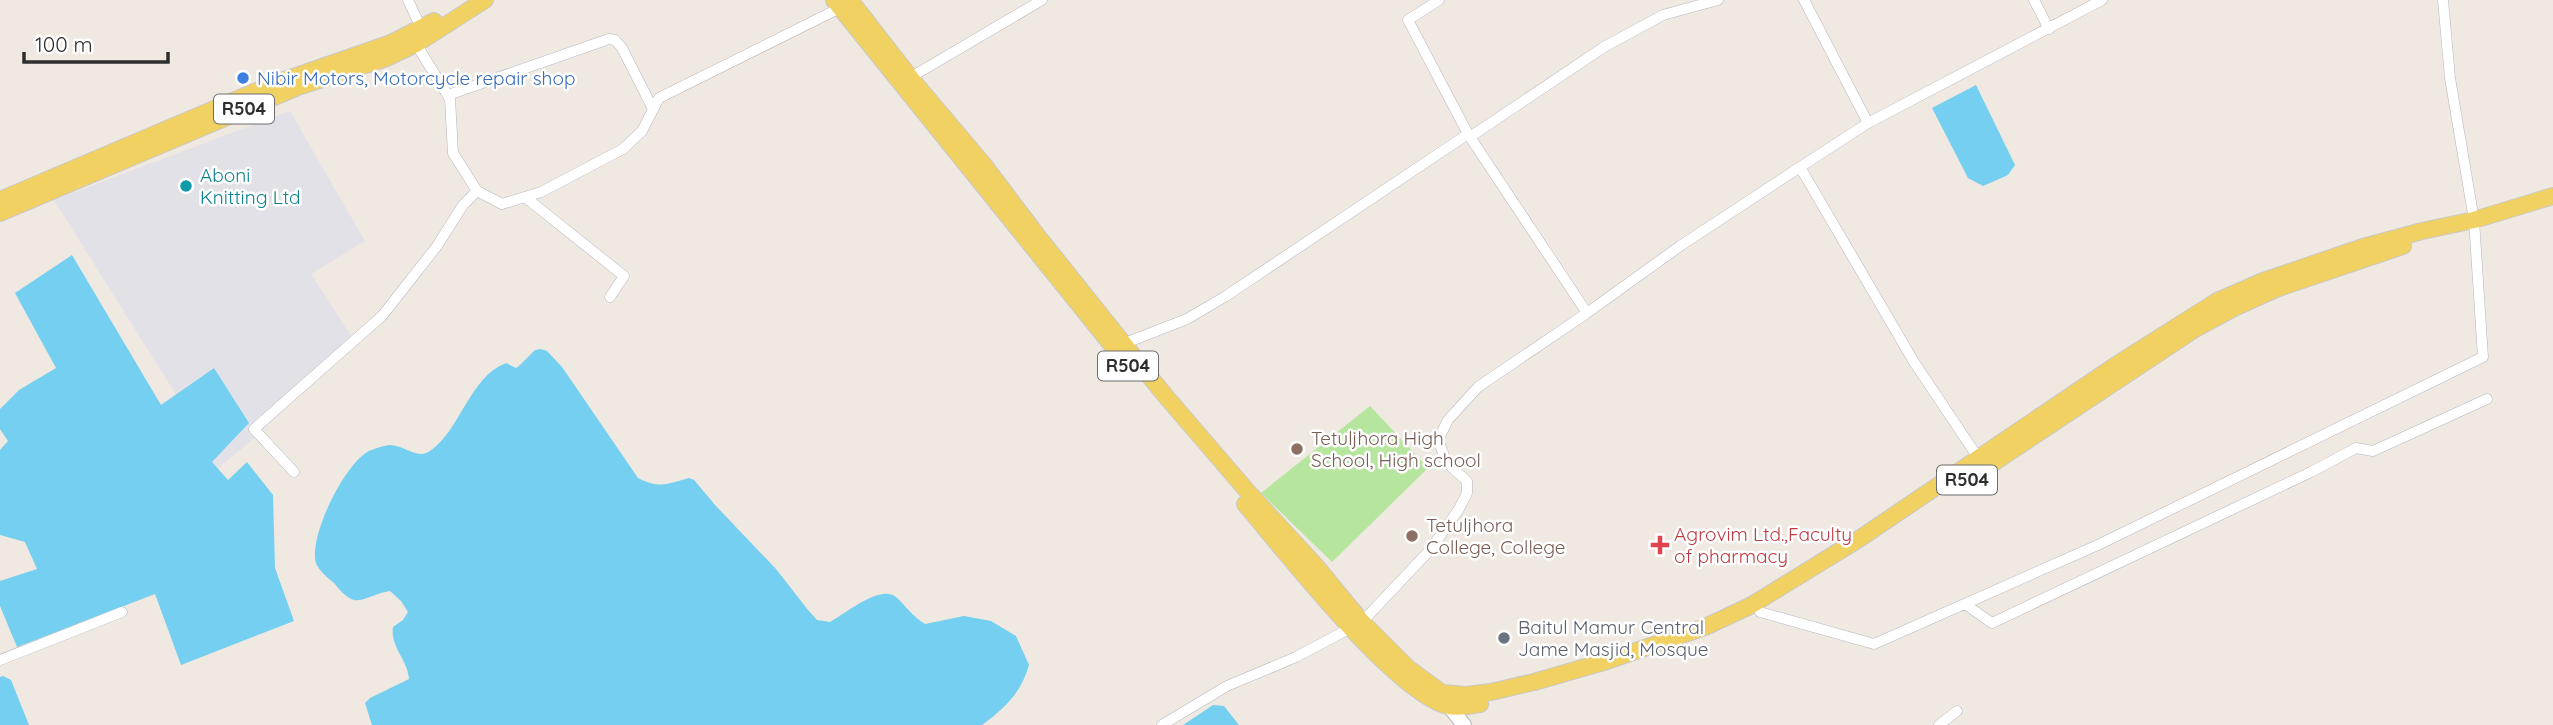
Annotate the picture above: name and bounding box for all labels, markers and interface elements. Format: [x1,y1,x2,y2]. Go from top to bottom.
scale bar [24,21,168,65]
text: 100 m [35,31,93,57]
place label: Nibir Motors, Motorcycle repair shop [257,66,575,90]
marker: Nibir Motors, Motorcycle repair shop [235,70,251,86]
road number: R504 [214,94,274,124]
place label: Aboni Knitting Ltd [200,163,301,209]
marker: Aboni Knitting Ltd [178,178,194,194]
road number: R504 [1098,352,1158,380]
place label: Tetuljhora High School, High school [1311,426,1481,472]
marker: Tetuljhora High School, High school [1289,441,1305,457]
road number: R504 [1937,466,1997,494]
place label: Tetuljhora College, College [1426,513,1565,559]
place label: Agrovim Ltd.,Faculty of pharmacy [1674,522,1852,568]
marker: Tetuljhora College, College [1404,528,1420,544]
marker: Agrovim Ltd.,Faculty of pharmacy [1652,537,1668,553]
place label: Baitul Mamur Central Jame Masjid, Mosque [1518,615,1709,661]
marker: Baitul Mamur Central Jame Masjid, Mosque [1496,630,1512,646]

